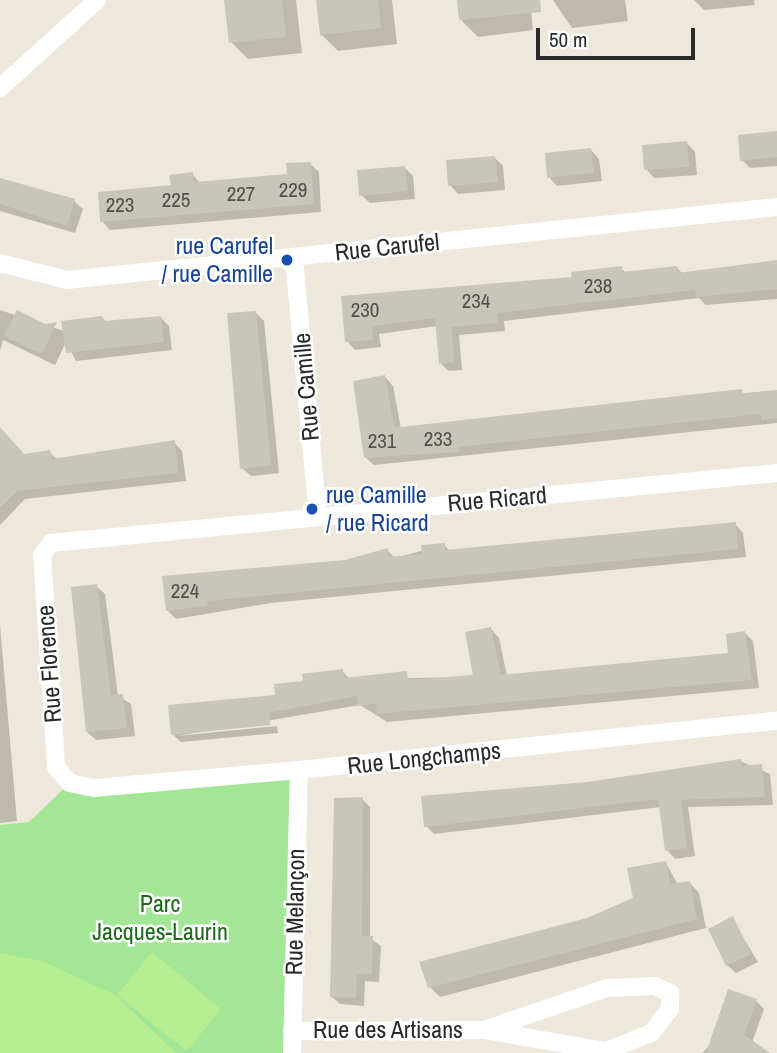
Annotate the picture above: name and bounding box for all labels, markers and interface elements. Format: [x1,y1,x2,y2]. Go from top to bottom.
scale bar [539,14,698,58]
text: 50 m [549,25,587,54]
house number: 229 [279,177,307,203]
house number: 227 [227,181,255,207]
house number: 225 [162,187,190,213]
house number: 223 [106,192,134,218]
street label: Rue Carufel [333,227,441,267]
place label: rue Carufel / rue Camille [161,232,273,288]
marker: rue Carufel / rue Camille [279,252,295,268]
house number: 238 [584,273,612,299]
house number: 234 [462,288,490,314]
house number: 230 [351,297,379,323]
street label: Rue Camille [287,332,325,442]
house number: 233 [424,426,452,452]
house number: 231 [368,428,396,454]
street label: Rue Ricard [446,480,548,518]
place label: rue Camille / rue Ricard [326,481,429,537]
marker: rue Camille / rue Ricard [304,501,320,517]
house number: 224 [171,578,199,604]
street label: Rue Florence [31,604,67,724]
street label: Rue Longchamps [346,736,502,780]
street label: Rue Melançon [279,848,311,976]
park label: Parc Jacques-Laurin [92,890,228,946]
street label: Rue des Artisans [313,1016,463,1044]

